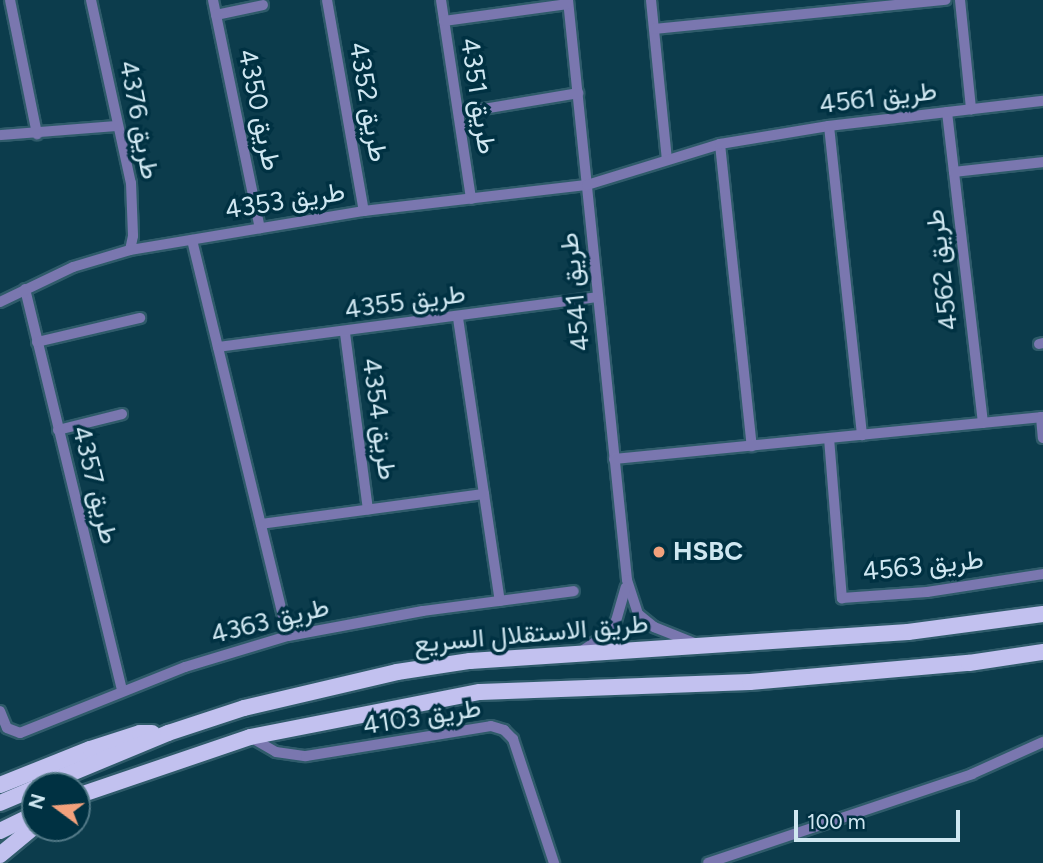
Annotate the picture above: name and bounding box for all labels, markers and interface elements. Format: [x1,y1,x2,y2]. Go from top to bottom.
street label: طريق 4351 [453,36,503,156]
street label: طريق 4352 [342,40,394,164]
street label: طريق 4350 [231,46,287,174]
street label: طريق 4376 [112,58,166,182]
street label: طريق 4561 [817,75,939,121]
street label: طريق 4353 [223,176,347,226]
street label: طريق 4562 [919,208,965,332]
street label: طريق 4541 [553,231,597,353]
street label: طريق 4355 [343,278,467,326]
street label: طريق 4354 [355,356,403,482]
street label: طريق 4357 [65,423,125,547]
place label: HSBC [673,536,743,568]
marker: HSBC [651,544,667,560]
street label: طريق 4563 [861,544,985,588]
street label: طريق 4363 [208,591,332,651]
street label: طريق الاستقلال السريع [413,608,649,660]
street label: طريق 4103 [361,692,483,742]
north arrow [21,772,91,842]
text: N [24,791,50,812]
scale bar [798,796,964,840]
text: 100 m [807,809,866,834]

